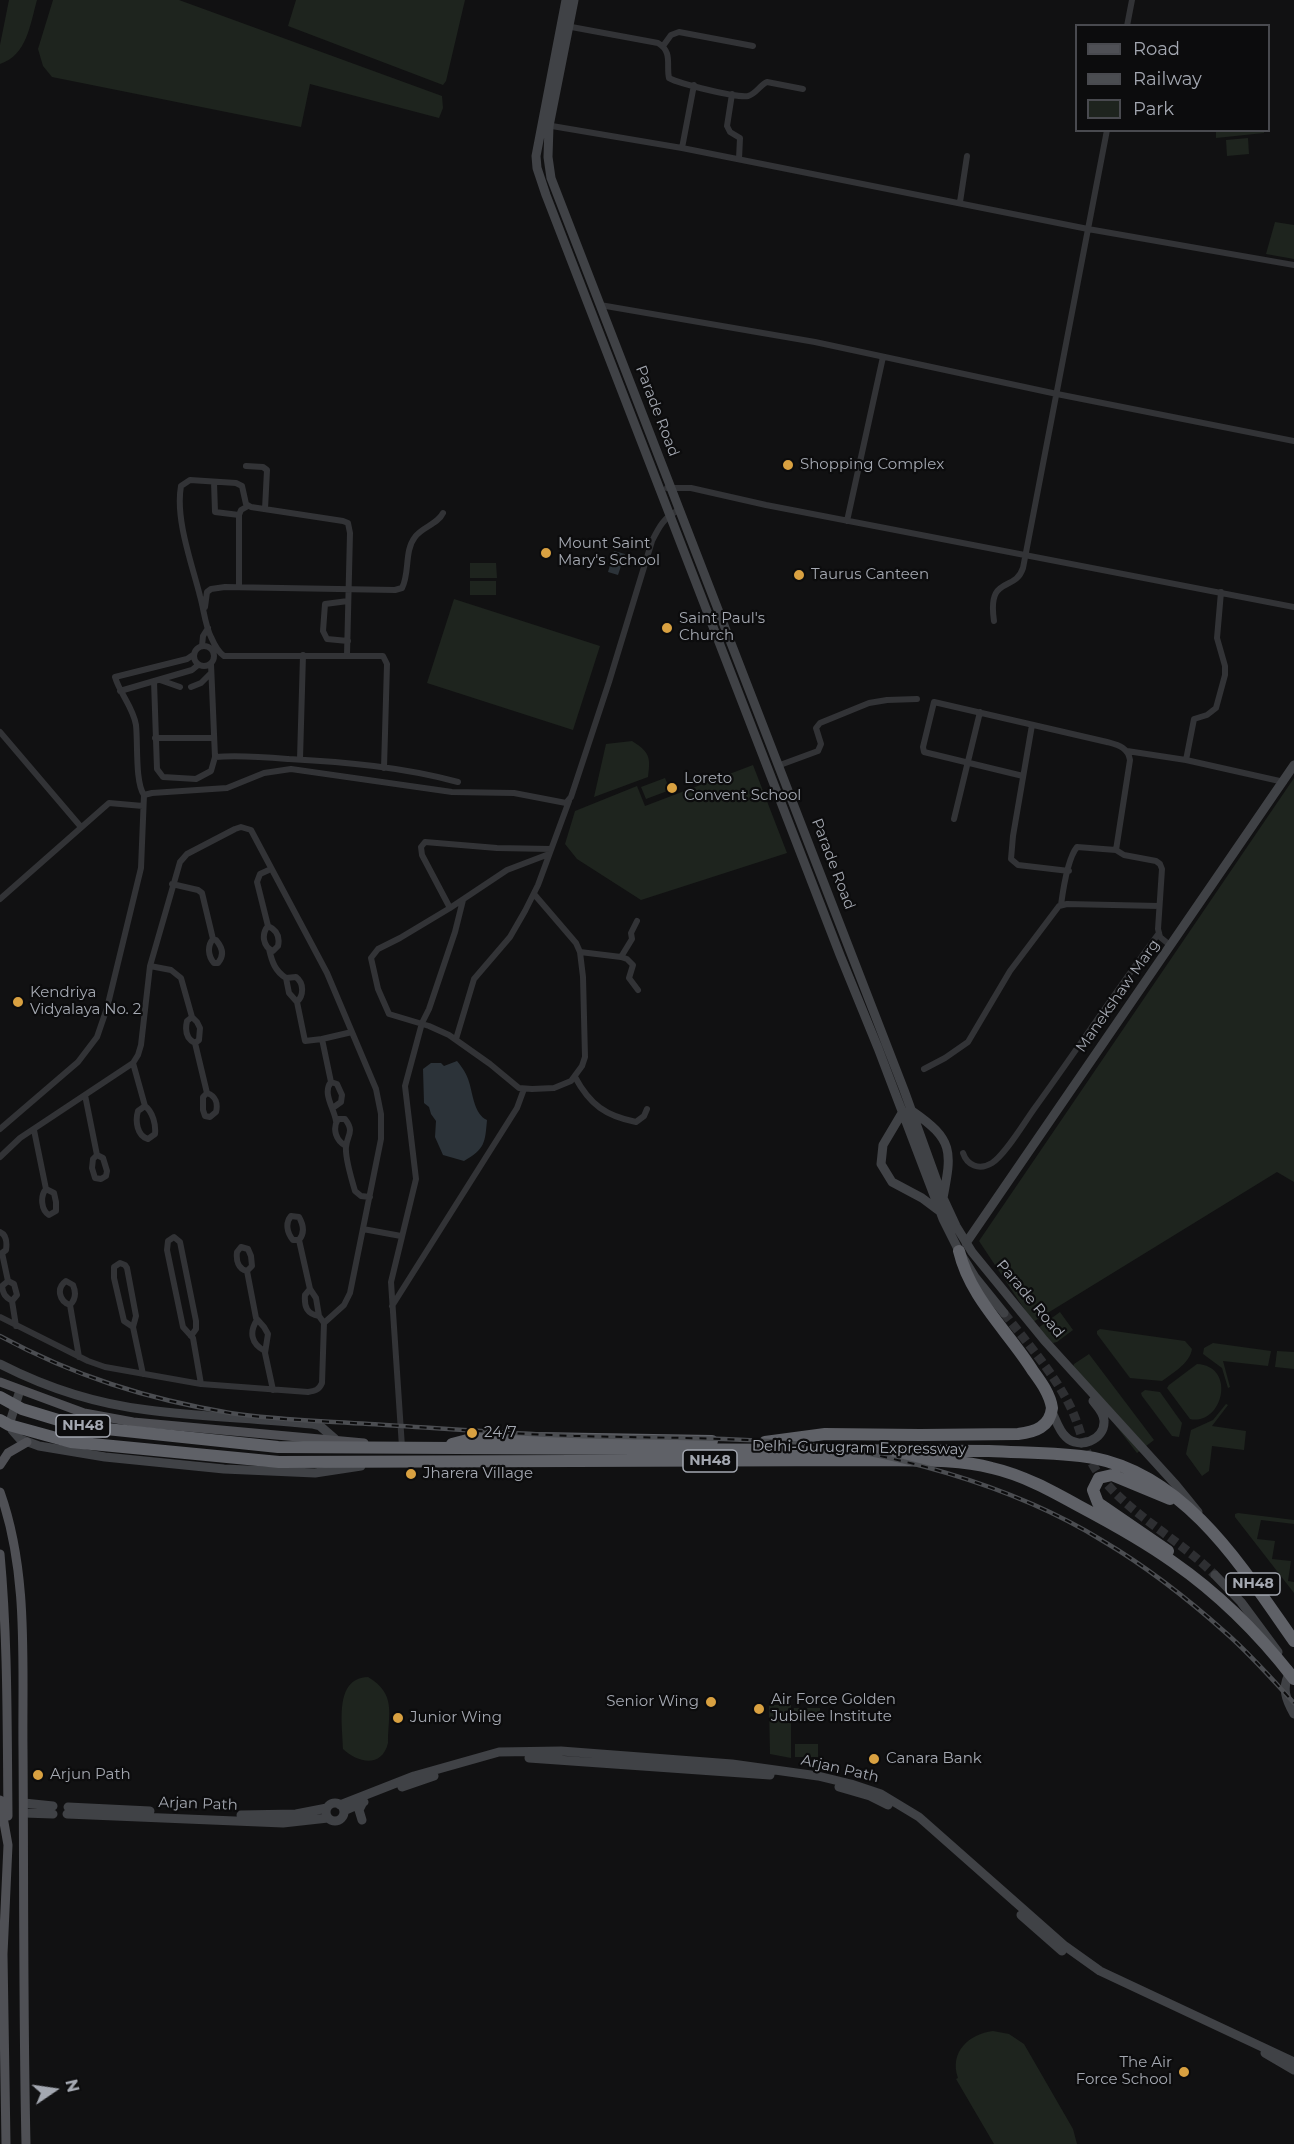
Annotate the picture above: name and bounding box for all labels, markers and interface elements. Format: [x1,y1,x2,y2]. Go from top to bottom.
legend [1075,24,1270,132]
text: Road [1133,38,1180,60]
text: Railway [1133,68,1202,90]
text: Park [1133,98,1174,120]
street label: Parade Road [631,363,683,459]
place label: Shopping Complex [800,456,944,474]
marker: Shopping Complex [781,458,795,472]
place label: Mount Saint Mary's School [558,535,660,570]
marker: Mount Saint Mary's School [539,546,553,560]
place label: Taurus Canteen [811,566,929,584]
marker: Taurus Canteen [792,568,806,582]
place label: Saint Paul's Church [679,610,765,645]
marker: Saint Paul's Church [660,621,674,635]
place label: Loreto Convent School [684,770,801,805]
marker: Loreto Convent School [665,781,679,795]
street label: Parade Road [807,816,859,912]
street label: Manekshaw Marg [1072,936,1164,1056]
place label: Kendriya Vidyalaya No. 2 [30,984,141,1019]
marker: Kendriya Vidyalaya No. 2 [11,995,25,1009]
street label: Parade Road [992,1256,1068,1342]
road number: NH48 [56,1415,110,1437]
place label: 24/7 [484,1424,517,1442]
marker: 24/7 [465,1426,479,1440]
street label: Delhi-Gurugram Expressway [752,1437,966,1459]
road number: NH48 [683,1450,737,1472]
place label: Jharera Village [423,1465,533,1483]
marker: Jharera Village [404,1467,418,1481]
road number: NH48 [1226,1573,1280,1595]
place label: Air Force Golden Jubilee Institute [771,1691,896,1726]
place label: Senior Wing [606,1693,699,1711]
marker: Senior Wing [704,1695,718,1709]
marker: Air Force Golden Jubilee Institute [752,1702,766,1716]
place label: Junior Wing [410,1709,502,1727]
marker: Junior Wing [391,1711,405,1725]
place label: Canara Bank [886,1750,982,1768]
street label: Arjan Path [799,1751,881,1787]
marker: Canara Bank [867,1752,881,1766]
place label: Arjun Path [50,1766,131,1784]
marker: Arjun Path [31,1768,45,1782]
street label: Arjan Path [158,1794,238,1814]
place label: The Air Force School [1076,2054,1172,2089]
north arrow [24,2060,84,2120]
marker: The Air Force School [1177,2065,1191,2079]
text: N [61,2077,83,2094]

